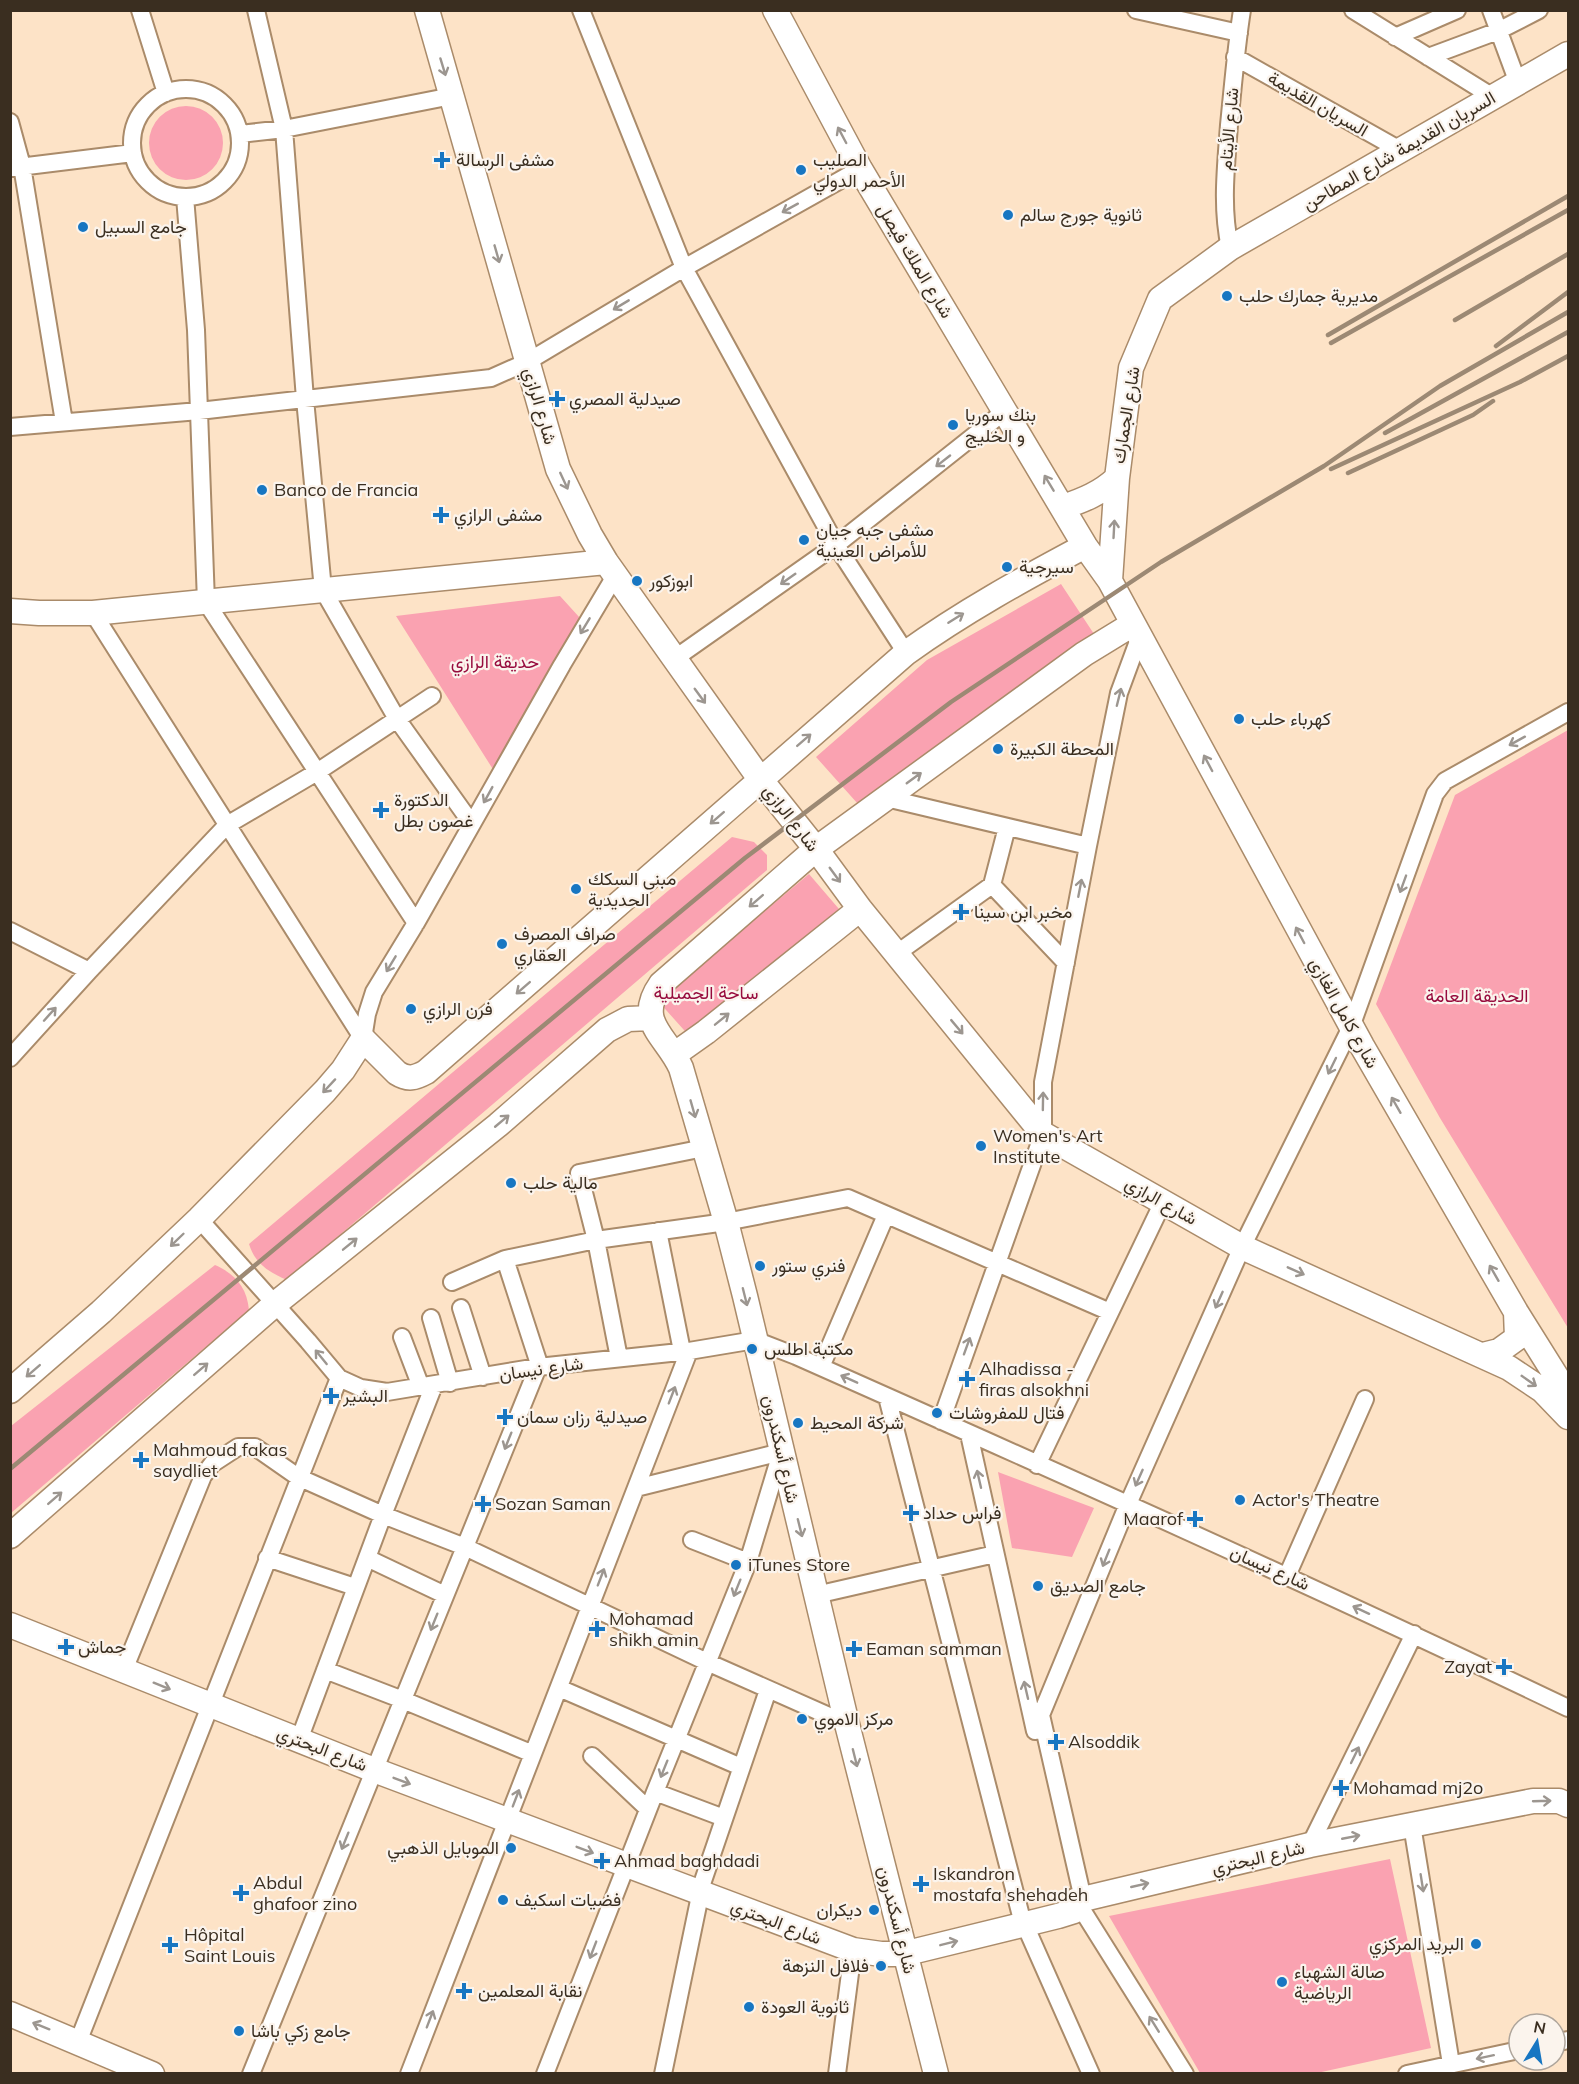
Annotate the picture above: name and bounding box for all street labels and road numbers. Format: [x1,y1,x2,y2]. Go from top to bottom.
street label: السريان القديمة [1264,66,1372,141]
street label: شارع الأيتام [1213,86,1245,172]
street label: السريان القديمة شارع المطاحن [1298,86,1500,216]
street label: شارع الملك فيصل [871,199,959,323]
street label: شارع الرازي [515,365,562,448]
street label: شارع الجمارك [1106,365,1146,465]
street label: شارع الرازي [755,779,825,858]
street label: شارع كامل الغازي [1301,953,1384,1074]
street label: شارع الرازي [1119,1171,1201,1233]
street label: شارع نيسان [497,1351,585,1387]
street label: شارع أسكندرون [757,1393,805,1505]
street label: شارع نيسان [1226,1540,1314,1596]
street label: شارع البحتري [272,1721,371,1780]
street label: شارع البحتري [1209,1836,1308,1883]
street label: شارع أسكندرون [872,1864,922,1976]
street label: شارع البحتري [726,1894,825,1953]

